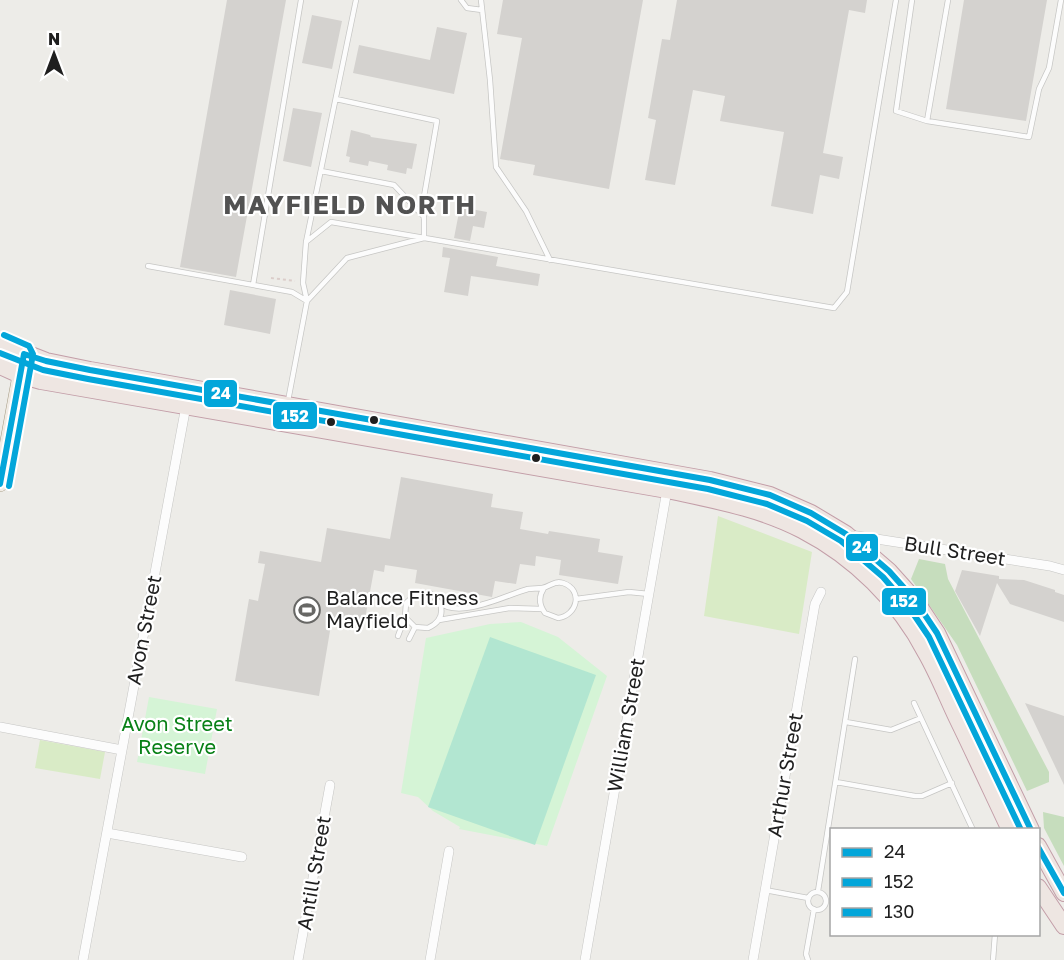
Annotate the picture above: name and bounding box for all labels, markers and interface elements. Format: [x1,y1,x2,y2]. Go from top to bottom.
north arrow [24,24,84,84]
text: N [48,29,60,49]
district label: MAYFIELD NORTH [223,189,477,220]
line badge: 24 [203,379,238,408]
text: 24 [211,383,231,403]
line badge: 152 [272,401,318,430]
text: 152 [281,406,309,426]
unlabelled marker [368,414,380,426]
unlabelled marker [325,416,337,428]
unlabelled marker [530,452,542,464]
street label: Bull Street [903,530,1008,570]
line badge: 24 [845,533,879,562]
text: 24 [852,537,872,557]
street label: Avon Street [121,573,165,687]
place label: Balance Fitness Mayfield [326,585,479,632]
line badge: 152 [881,587,927,616]
text: 152 [890,591,918,611]
sports icon: Balance Fitness Mayfield [292,595,322,625]
street label: William Street [601,656,649,794]
park label: Avon Street Reserve [121,711,233,758]
street label: Arthur Street [761,711,807,839]
street label: Antill Street [291,814,335,932]
legend [830,828,1040,936]
text: 24 [884,840,905,862]
text: 152 [884,870,914,892]
text: 130 [884,900,914,922]

